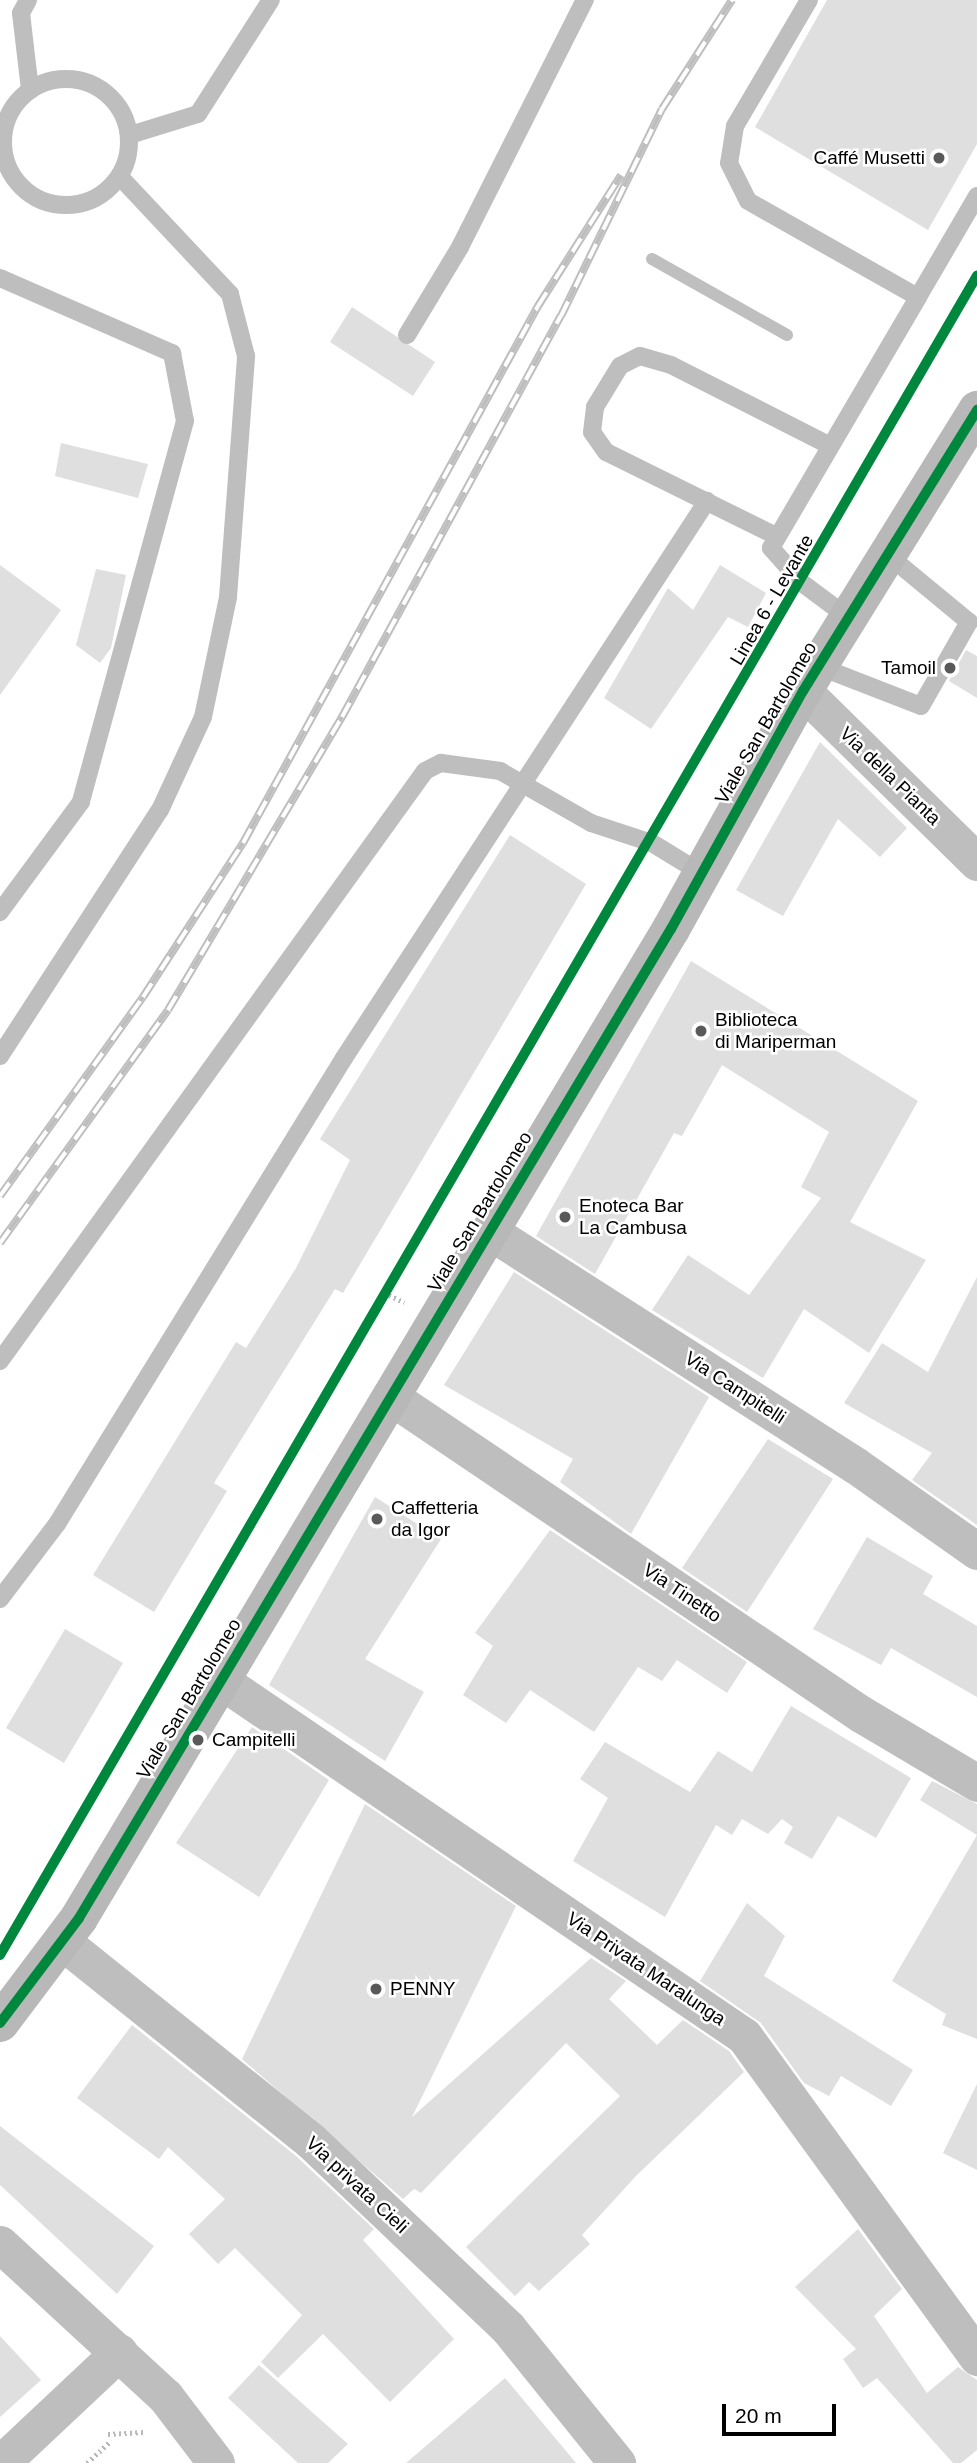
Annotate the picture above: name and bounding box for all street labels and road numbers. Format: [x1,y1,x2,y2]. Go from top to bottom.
street label: Linea 6 - Levante [725,531,819,669]
street label: Viale San Bartolomeo [710,638,822,808]
street label: Via della Pianta [835,722,945,830]
street label: Viale San Bartolomeo [423,1128,537,1296]
street label: Via Campitelli [680,1347,790,1429]
street label: Via Tinetto [638,1558,726,1628]
street label: Viale San Bartolomeo [132,1615,246,1783]
street label: Via Privata Maralunga [562,1907,730,2031]
street label: Via privata Cieli [301,2132,413,2238]

